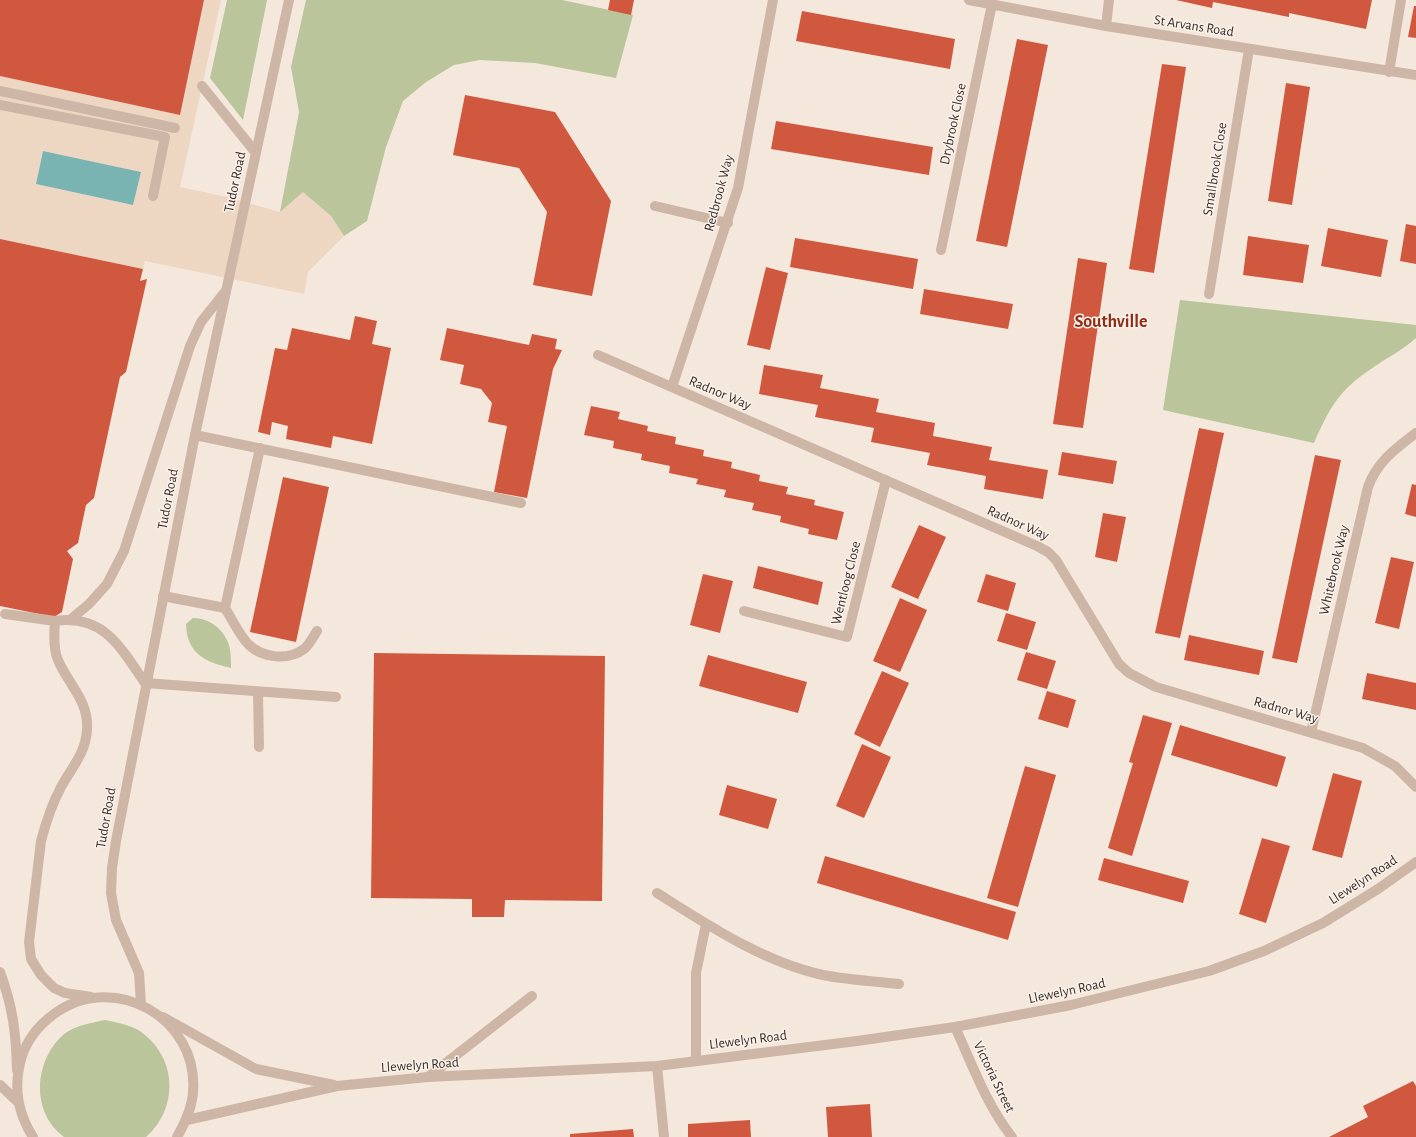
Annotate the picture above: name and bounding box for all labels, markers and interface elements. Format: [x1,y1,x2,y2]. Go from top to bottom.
street label: St Arvans Road [1153,11,1235,41]
street label: Drybrook Close [936,82,970,166]
street label: Smallbrook Close [1199,121,1231,217]
street label: Tudor Road [220,150,250,214]
street label: Redbrook Way [701,153,737,233]
district label: Southville [1074,311,1148,333]
street label: Radnor Way [686,372,754,414]
street label: Tudor Road [154,467,182,531]
street label: Radnor Way [984,502,1052,544]
street label: Whitebrook Way [1315,523,1353,617]
street label: Wentloog Close [827,539,865,627]
street label: Radnor Way [1252,693,1320,727]
street label: Tudor Road [92,786,120,850]
street label: Llewelyn Road [1326,852,1400,908]
street label: Llewelyn Road [1027,975,1107,1007]
street label: Llewelyn Road [708,1027,788,1053]
street label: Victoria Street [970,1039,1018,1115]
street label: Llewelyn Road [380,1054,460,1076]

